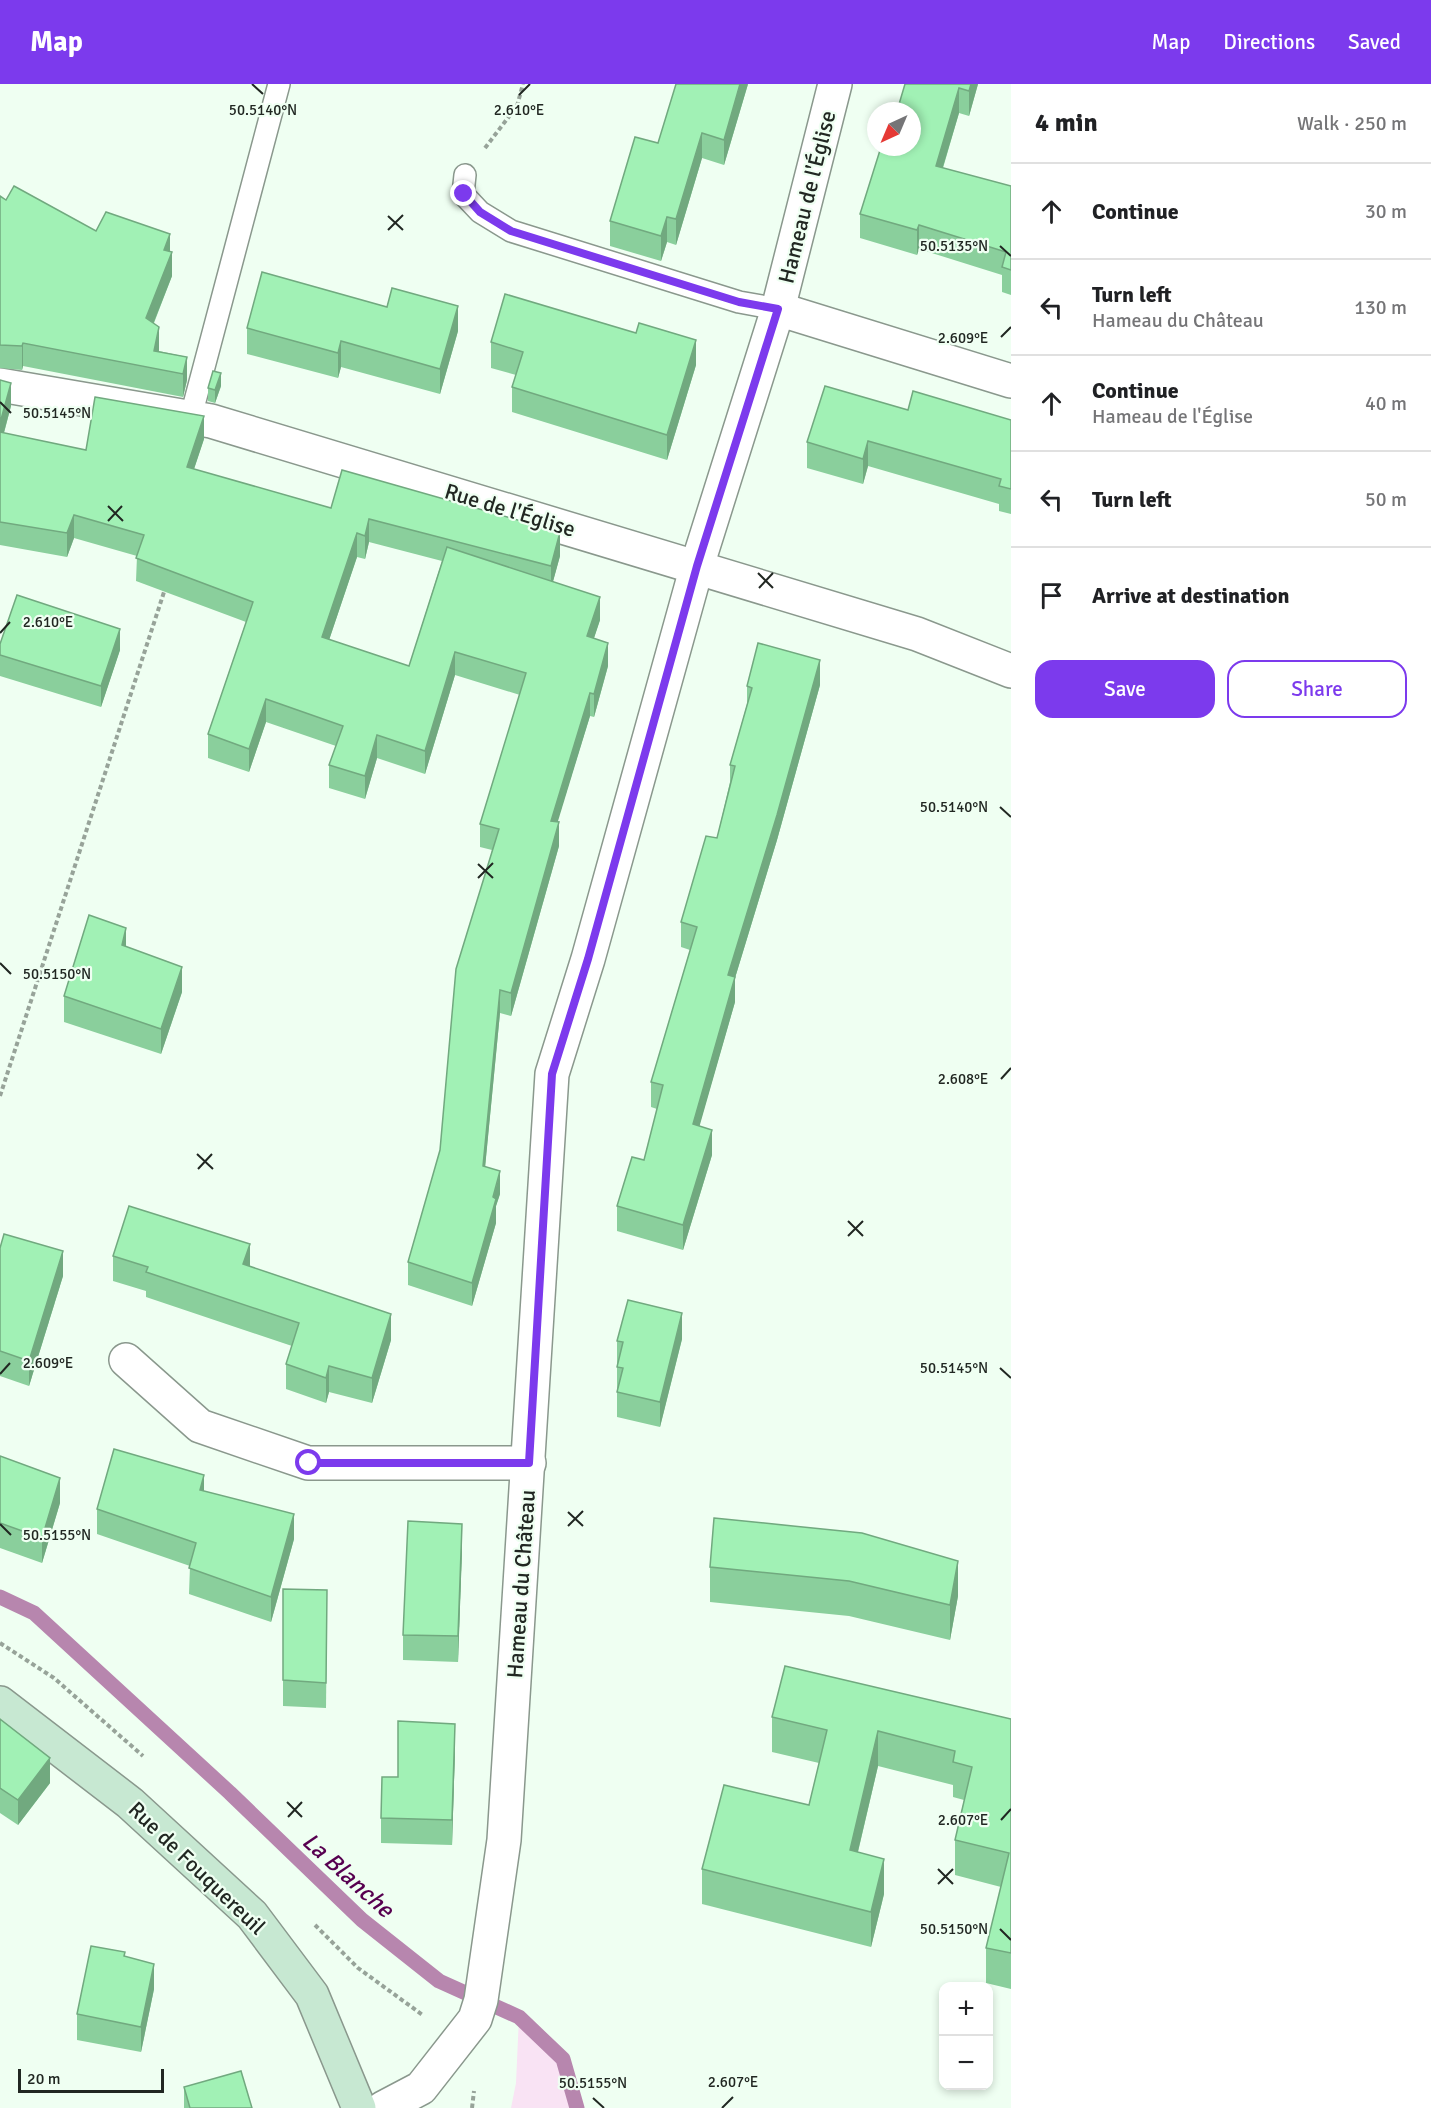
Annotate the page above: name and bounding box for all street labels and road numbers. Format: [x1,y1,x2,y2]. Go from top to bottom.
street label: Hameau de l'Église [772,108,842,286]
street label: Rue de l'Église [441,477,579,543]
street label: Hameau du Château [501,1489,541,1679]
street label: Rue de Fouquereuil [123,1796,271,1940]

